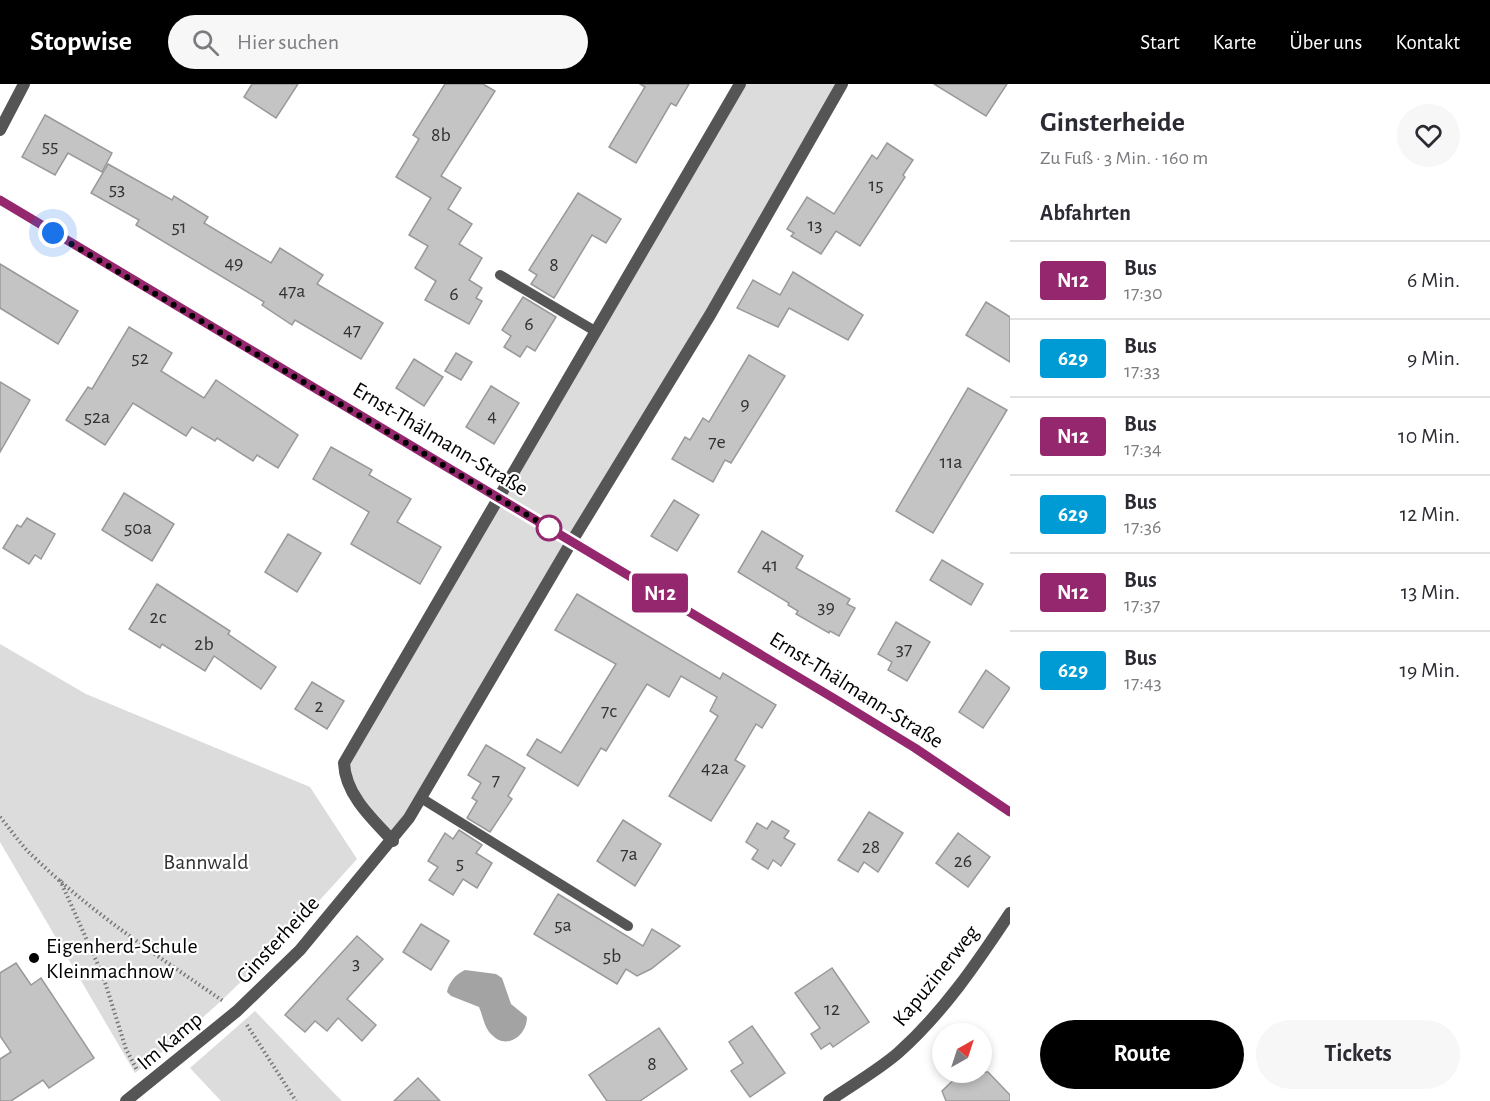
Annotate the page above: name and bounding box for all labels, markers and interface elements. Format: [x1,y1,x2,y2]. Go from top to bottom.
search box [168,15,588,69]
icon: search [189,26,222,59]
text: Stopwise [30,28,132,56]
text: Hier suchen [237,31,339,53]
text: Start [1140,32,1180,53]
text: Karte [1213,32,1256,53]
text: Über uns [1289,32,1362,53]
text: Kontakt [1395,32,1460,53]
button: heart [1397,104,1460,167]
text: Ginsterheide [1040,109,1185,137]
house number: 8b [431,125,451,145]
house number: 55 [42,136,58,156]
text: Zu Fuß · 3 Min. · 160 m [1040,148,1208,168]
house number: 15 [868,175,884,195]
house number: 53 [109,179,125,199]
text: Abfahrten [1040,202,1131,224]
house number: 13 [807,215,823,235]
house number: 51 [171,217,187,237]
your location [38,218,68,248]
house number: 49 [224,253,244,273]
house number: 8 [549,255,559,275]
text: Bus [1124,257,1157,279]
text: 6 Min. [1407,269,1460,291]
text: N12 [1057,270,1089,291]
house number: 47a [278,281,306,301]
text: 17:30 [1124,283,1163,303]
house number: 6 [449,284,459,304]
house number: 6 [524,314,534,334]
house number: 47 [343,320,361,340]
text: Bus [1124,335,1157,357]
text: 9 Min. [1407,347,1460,369]
house number: 52 [131,348,149,368]
text: 629 [1058,348,1088,369]
text: 17:33 [1124,361,1160,381]
street label: Ernst-Thälmann-Straße [349,378,532,500]
house number: 9 [740,394,750,414]
house number: 4 [487,406,497,426]
house number: 52a [84,407,110,427]
text: Bus [1124,413,1157,435]
text: 10 Min. [1398,425,1460,447]
text: N12 [1057,426,1089,447]
house number: 7e [708,432,726,452]
text: 17:34 [1124,439,1162,459]
house number: 11a [940,452,963,472]
text: Bus [1124,491,1157,513]
text: 12 Min. [1400,503,1460,525]
text: 629 [1058,504,1088,525]
unlabelled marker [536,515,562,541]
text: 17:36 [1124,517,1161,537]
house number: 50a [124,518,152,538]
house number: 41 [762,555,778,575]
text: Bus [1124,569,1157,591]
line badge: N12 [626,574,694,612]
text: 13 Min. [1401,581,1460,603]
text: N12 [1057,582,1089,603]
text: N12 [644,583,676,604]
text: 17:37 [1124,595,1160,615]
house number: 39 [817,597,835,617]
house number: 2c [150,607,167,627]
street label: Ernst-Thälmann-Straße [766,628,947,752]
house number: 2b [194,634,214,654]
house number: 37 [896,639,912,659]
text: Bus [1124,647,1157,669]
text: 19 Min. [1399,659,1460,681]
text: 629 [1058,660,1088,681]
text: 17:43 [1124,673,1162,693]
house number: 2 [314,696,324,716]
house number: 7c [601,701,617,721]
house number: 42a [701,758,729,778]
house number: 7 [492,770,500,790]
house number: 28 [862,837,880,857]
house number: 7a [620,844,638,864]
park label: Bannwald [163,851,249,873]
house number: 26 [954,851,972,871]
house number: 5 [456,853,464,873]
street label: Ginsterheide [232,892,323,988]
house number: 5a [554,915,572,935]
street label: Kapuzinerweg [889,921,983,1030]
place label: Eigenherd-Schule Kleinmachnow [46,935,198,982]
house number: 5b [603,946,621,966]
marker: Eigenherd-Schule Kleinmachnow [27,951,41,965]
house number: 3 [352,953,360,973]
house number: 12 [824,999,840,1019]
street label: Im Kamp [133,1007,206,1074]
button: Route [1040,1020,1244,1089]
button: Tickets [1256,1020,1460,1089]
north arrow [932,1023,992,1083]
map controls [932,1023,992,1083]
house number: 8 [647,1054,657,1074]

